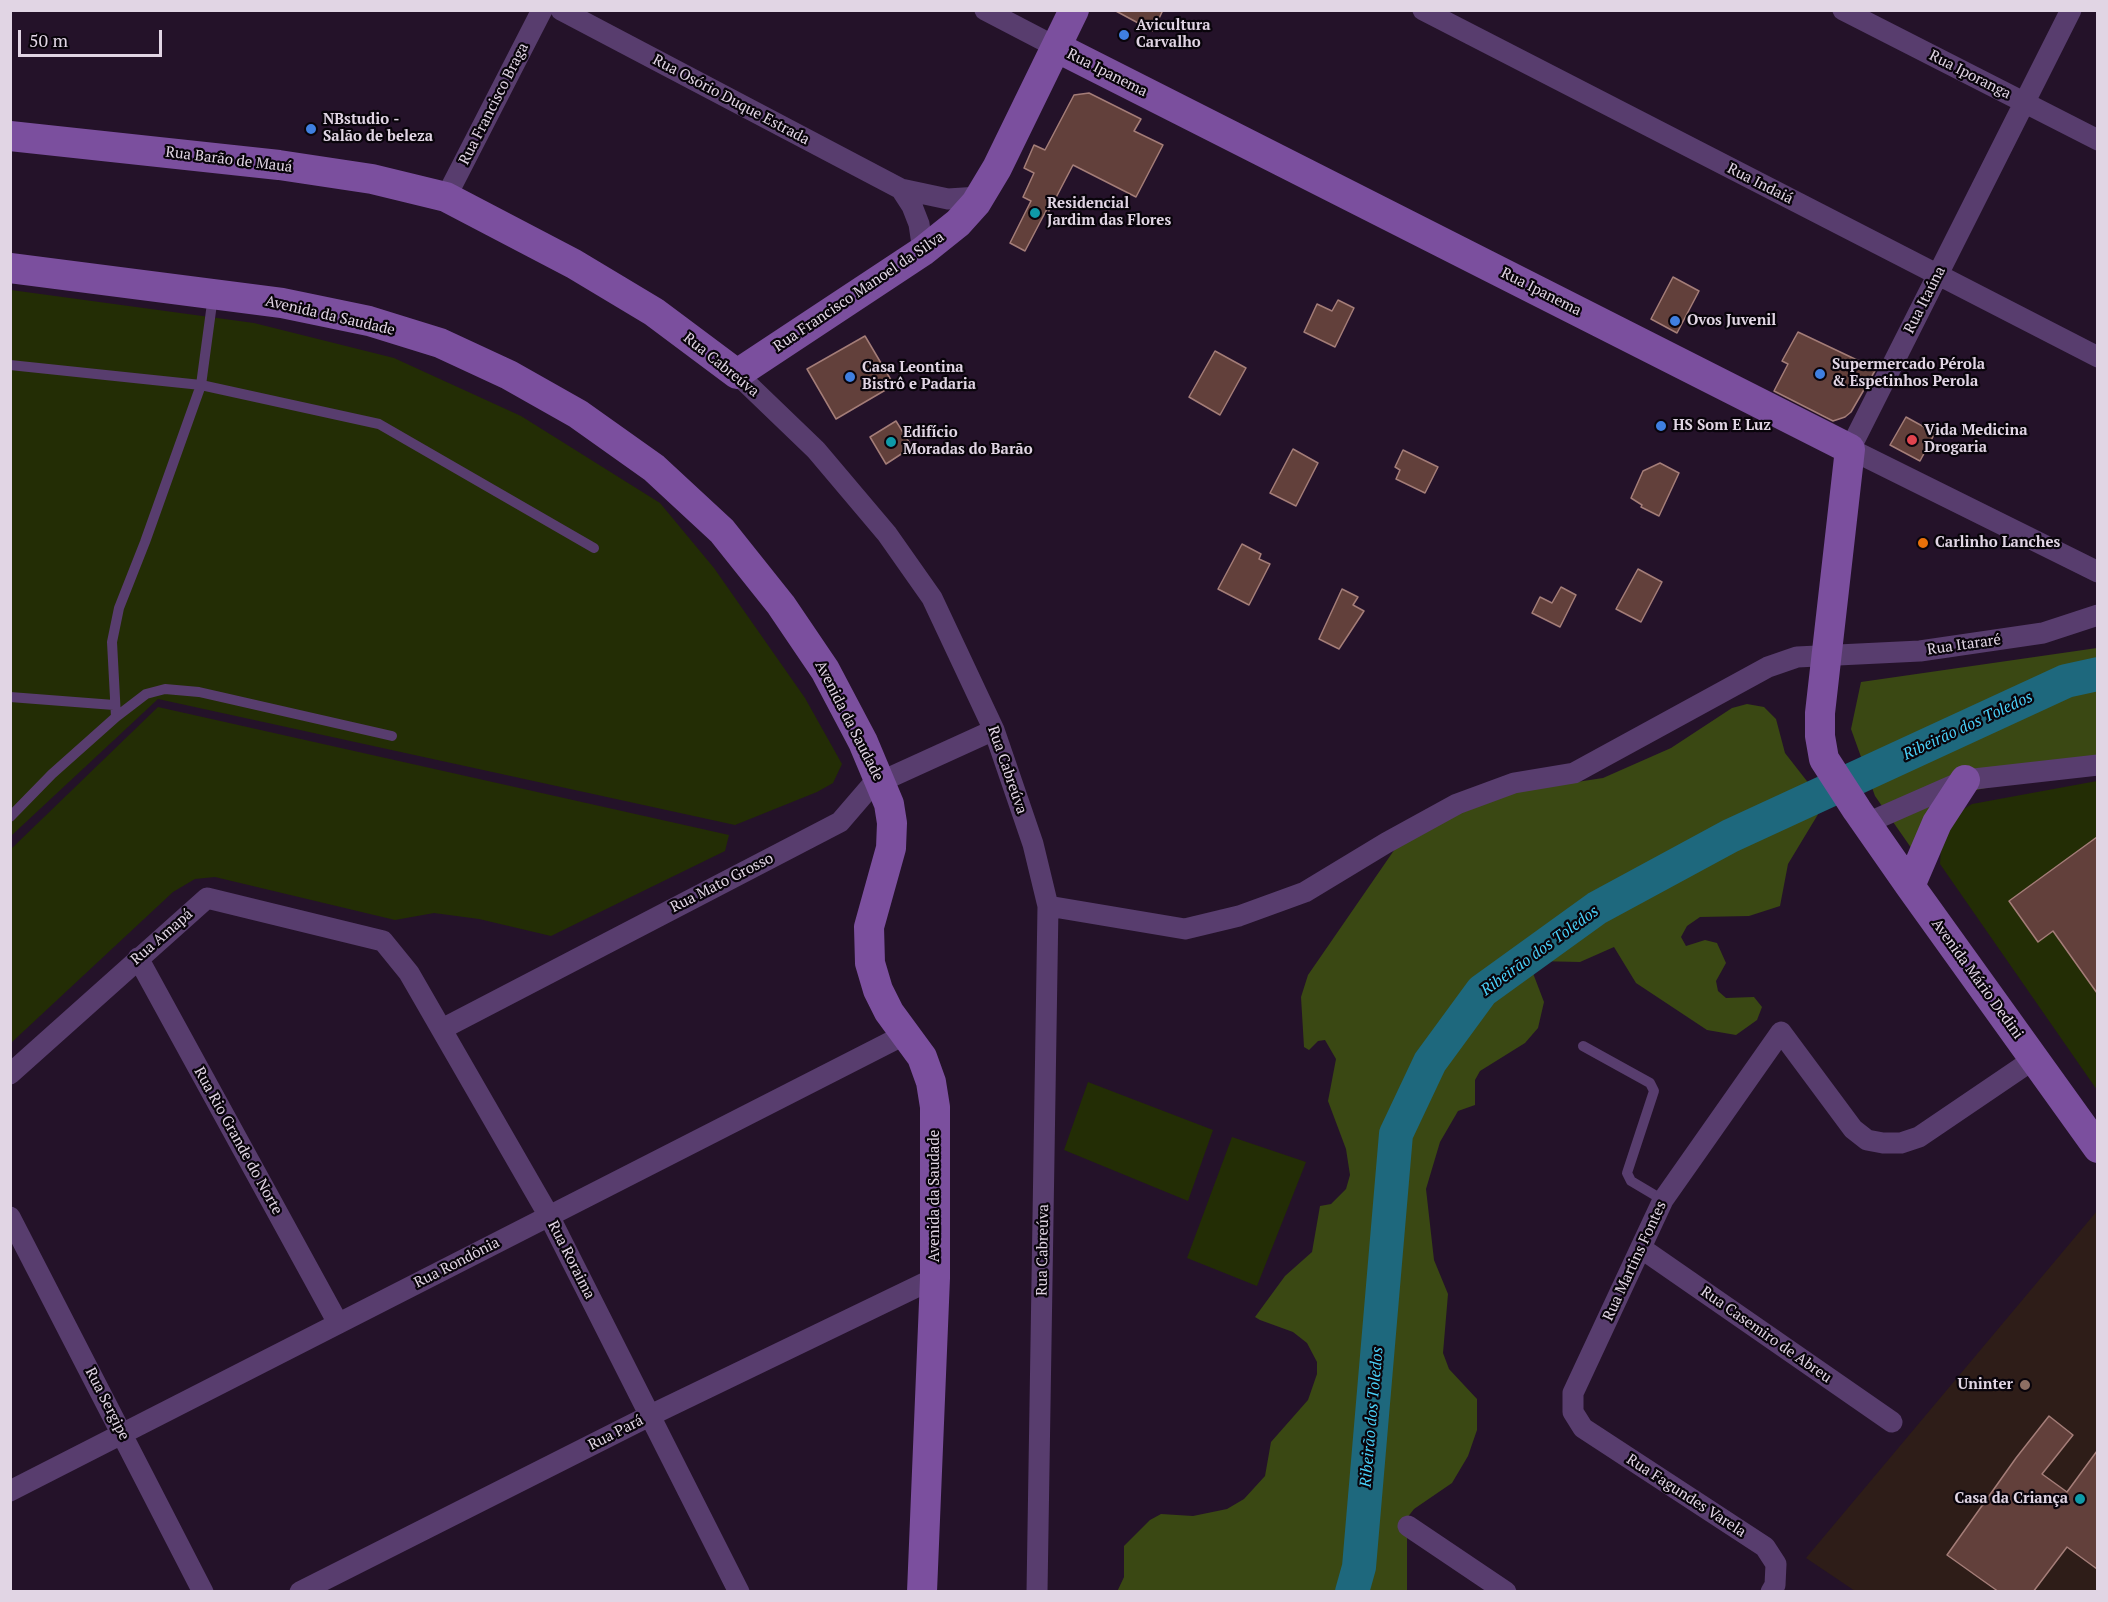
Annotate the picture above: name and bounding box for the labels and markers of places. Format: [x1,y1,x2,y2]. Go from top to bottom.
place label: Avicultura Carvalho [1136,17,1211,52]
marker: Avicultura Carvalho [1117,28,1131,42]
place label: NBstudio - Salão de beleza [323,111,433,146]
marker: NBstudio - Salão de beleza [304,122,318,136]
place label: Residencial Jardim das Flores [1047,195,1171,230]
marker: Residencial Jardim das Flores [1028,206,1042,220]
place label: Ovos Juvenil [1687,312,1776,330]
marker: Ovos Juvenil [1668,314,1682,328]
place label: Supermercado Pérola & Espetinhos Perola [1832,356,1985,391]
place label: Casa Leontina Bistrô e Padaria [862,359,976,394]
marker: Supermercado Pérola & Espetinhos Perola [1813,367,1827,381]
marker: Casa Leontina Bistrô e Padaria [843,370,857,384]
place label: HS Som E Luz [1673,417,1771,435]
marker: HS Som E Luz [1654,419,1668,433]
place label: Vida Medicina Drogaria [1924,422,2028,457]
place label: Edifício Moradas do Barão [903,424,1033,459]
marker: Vida Medicina Drogaria [1905,433,1919,447]
marker: Edifício Moradas do Barão [884,435,898,449]
place label: Carlinho Lanches [1935,534,2060,552]
marker: Carlinho Lanches [1916,536,1930,550]
place label: Uninter [1957,1376,2013,1394]
marker: Uninter [2018,1378,2032,1392]
place label: Casa da Criança [1954,1490,2068,1508]
marker: Casa da Criança [2073,1492,2087,1506]

